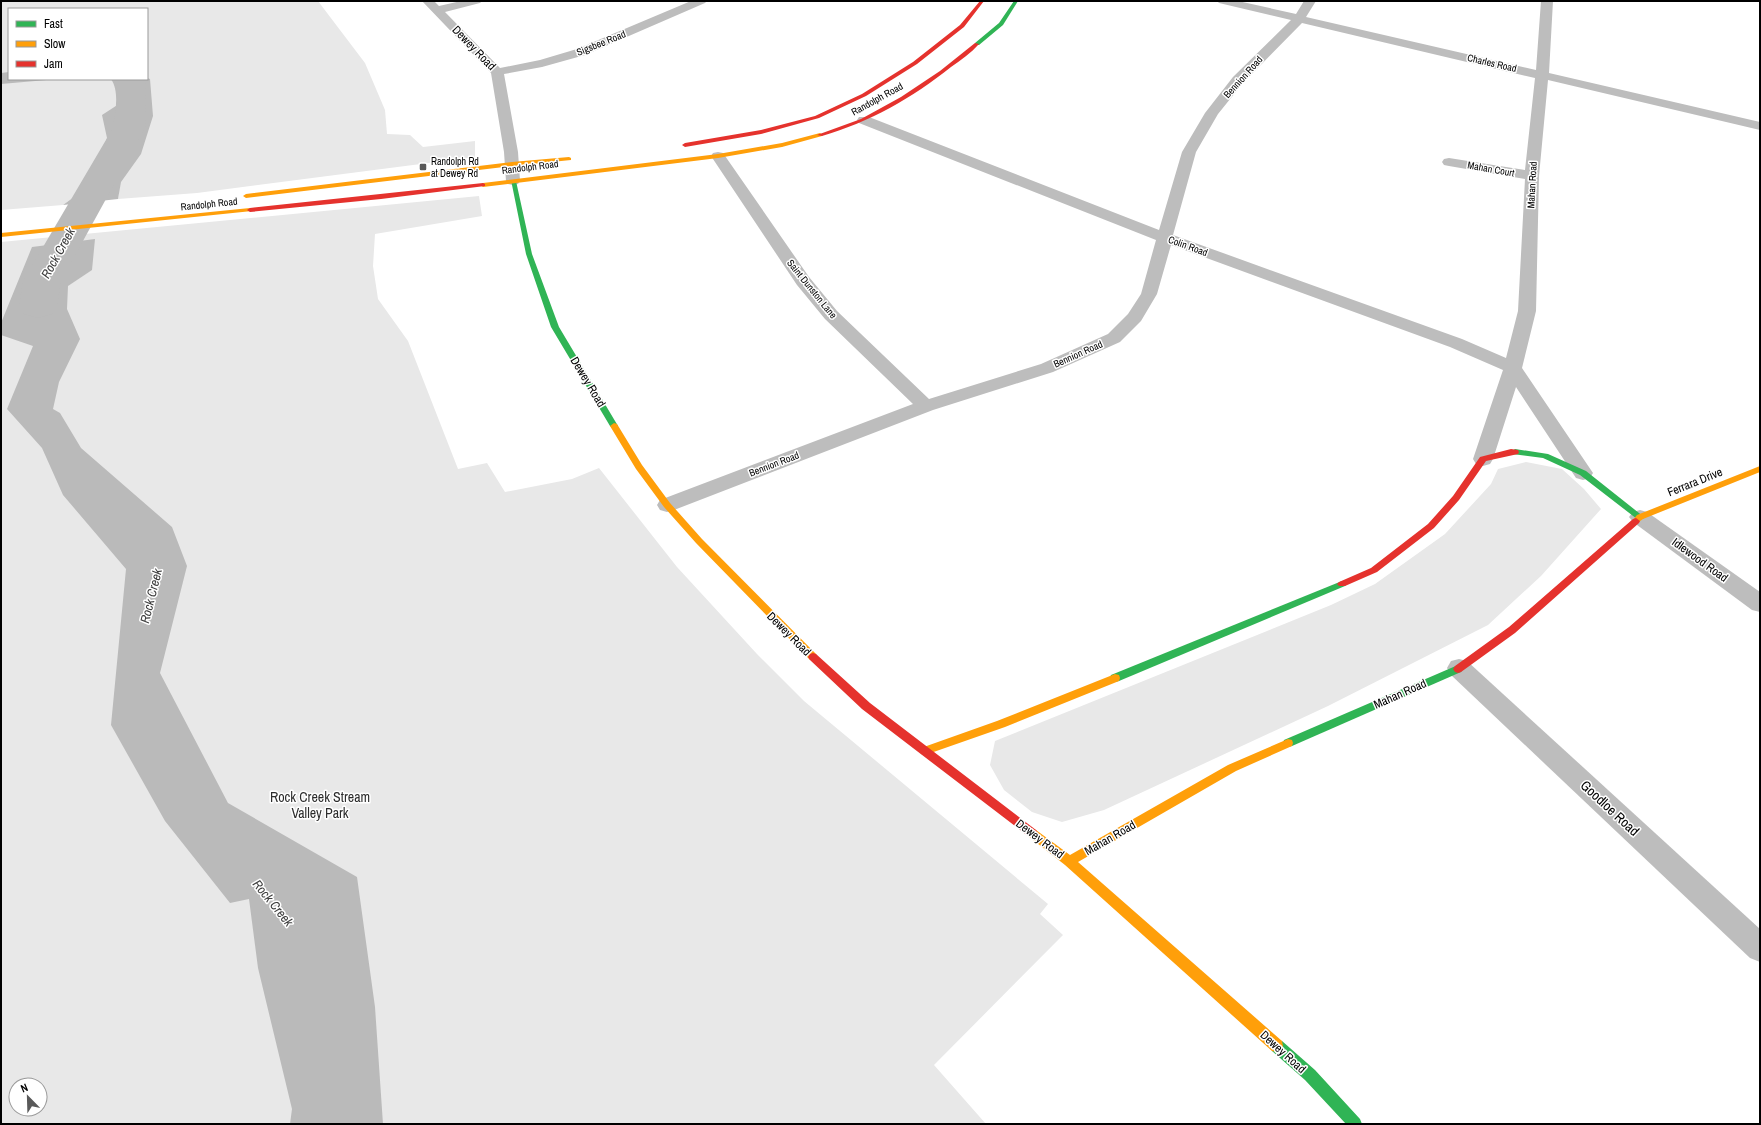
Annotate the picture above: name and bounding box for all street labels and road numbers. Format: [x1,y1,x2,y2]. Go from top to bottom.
street label: Dewey Road [449,22,499,74]
street label: Sigsbee Road [574,27,628,59]
street label: Charles Road [1466,51,1518,75]
street label: Bennion Road [1221,53,1265,101]
street label: Randolph Road [849,80,905,118]
street label: Randolph Road [501,157,559,177]
street label: Mahan Court [1467,158,1516,180]
street label: Mahan Road [1524,161,1540,209]
street label: Randolph Road [180,195,238,213]
street label: Colin Road [1166,233,1210,259]
street label: Saint Dunston Lane [784,257,840,322]
street label: Bennion Road [1051,337,1105,371]
street label: Dewey Road [567,354,609,410]
street label: Bennion Road [747,449,801,479]
street label: Ferrara Drive [1665,464,1725,500]
street label: Idlewood Road [1669,534,1731,586]
street label: Dewey Road [763,608,815,660]
street label: Mahan Road [1371,675,1429,713]
street label: Goodloe Road [1577,776,1643,840]
street label: Dewey Road [1013,816,1067,862]
street label: Mahan Road [1082,817,1138,859]
street label: Dewey Road [1257,1027,1309,1077]

